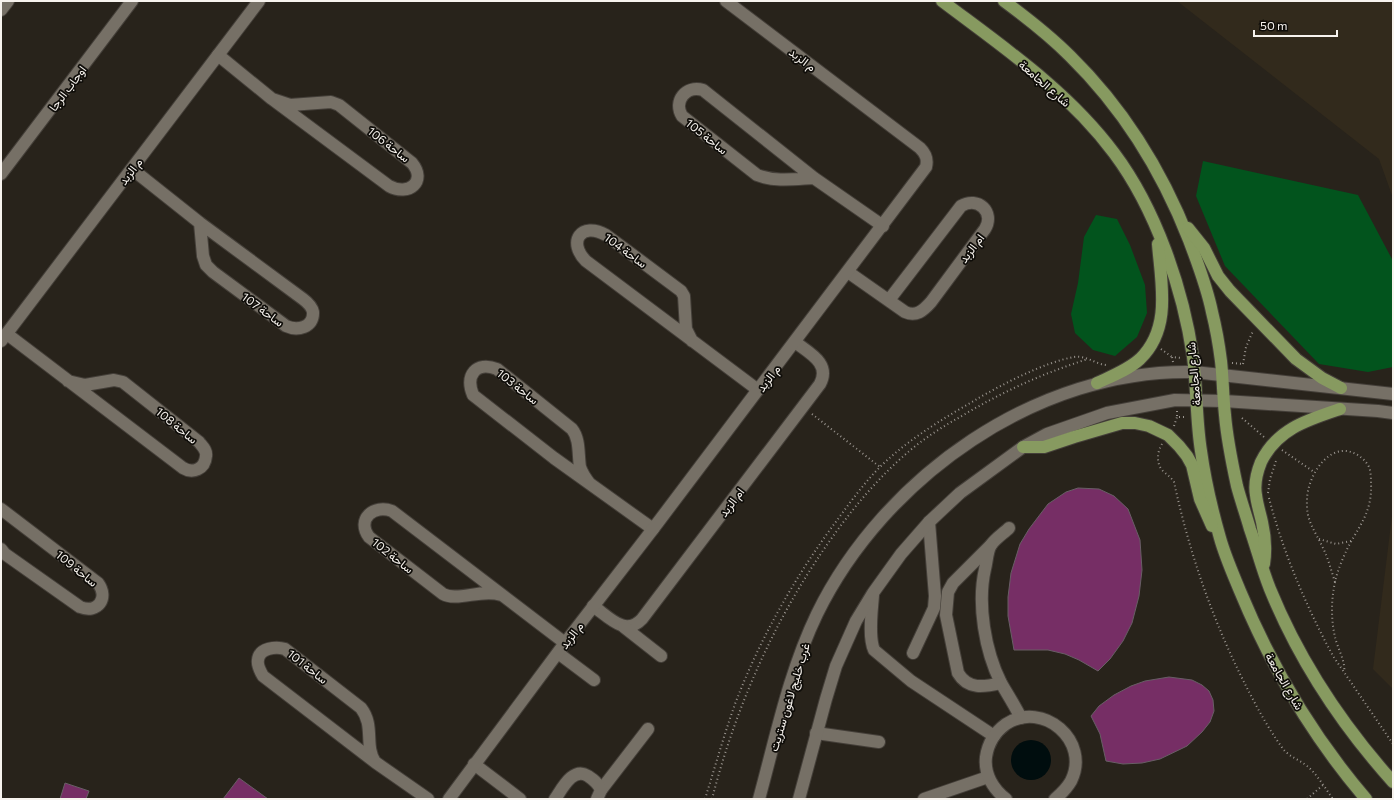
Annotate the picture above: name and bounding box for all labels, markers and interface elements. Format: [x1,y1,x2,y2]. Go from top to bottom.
scale bar [1254,12,1337,38]
text: 50 m [1260,18,1288,32]
street label: م الزبد [786,44,819,75]
street label: شارع الجامعة [1014,57,1074,111]
street label: اوجاب الرجا [45,63,90,115]
street label: ساحة 105 [683,115,731,157]
street label: ساحة 106 [365,123,413,165]
street label: م الزبد [115,155,146,188]
street label: ساحة 104 [602,230,650,270]
street label: ام الزبد [956,231,988,266]
street label: ساحة 107 [239,289,287,329]
street label: شارع الجامعة [1183,342,1206,406]
street label: م الزبد [753,362,784,395]
street label: ساحة 103 [494,365,542,407]
street label: ساحة 108 [153,404,201,446]
street label: ام الزبد [716,485,748,520]
street label: ساحة 102 [369,534,417,576]
street label: ساحة 109 [53,547,101,589]
street label: م الزبد [556,619,587,652]
street label: غرب خليج لاغون ستريت [766,641,815,754]
street label: ساحة 101 [285,646,331,686]
street label: شارع الجامعة [1260,650,1307,713]

